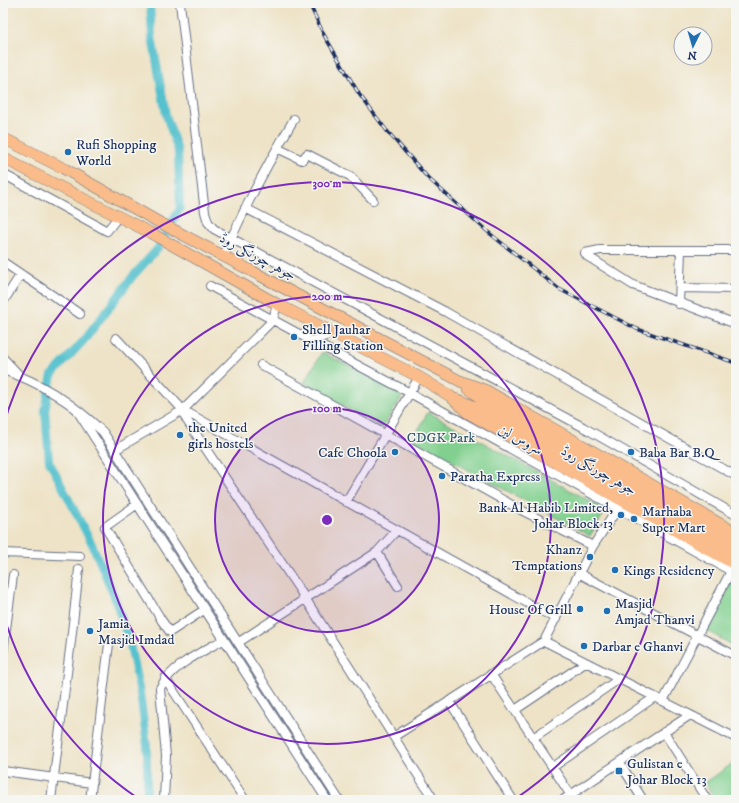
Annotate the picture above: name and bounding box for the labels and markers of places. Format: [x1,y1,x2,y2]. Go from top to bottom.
place label: Rufi Shopping World [75,136,156,170]
marker: Rufi Shopping World [63,147,73,157]
place label: Shell Jauhar Filling Station [302,321,384,355]
marker: Shell Jauhar Filling Station [289,332,299,342]
place label: the United girls hostels [188,419,254,453]
marker: the United girls hostels [175,430,185,440]
place label: Cafe Choola [318,444,387,462]
place label: Baba Bar B.Q [639,444,721,462]
marker: Cafe Choola [390,447,400,457]
marker: Baba Bar B.Q [626,447,636,457]
place label: Paratha Express [450,468,540,486]
marker: Paratha Express [437,471,447,481]
place label: Bank Al Habib Limited, Johar Block 13 [478,499,613,533]
place label: Marhaba Super Mart [642,503,706,537]
marker: Bank Al Habib Limited, Johar Block 13 [616,510,626,520]
centre of rings [320,513,334,527]
marker: Marhaba Super Mart [629,514,639,524]
place label: Khanz Temptations [512,541,582,575]
marker: Khanz Temptations [585,552,595,562]
place label: Kings Residency [623,562,715,580]
marker: Kings Residency [610,565,620,575]
place label: Masjid Amjad Thanvi [615,595,695,629]
place label: House Of Grill [489,601,573,619]
marker: House Of Grill [575,604,585,614]
marker: Masjid Amjad Thanvi [602,606,612,616]
place label: Jamia Masjid Imdad [96,615,175,649]
marker: Jamia Masjid Imdad [85,626,95,636]
place label: Darbar e Ghanvi [592,638,684,656]
marker: Darbar e Ghanvi [579,641,589,651]
place label: Gulistan e Johar Block 13 [625,755,707,789]
marker: Gulistan e Johar Block 13 [614,766,624,776]

